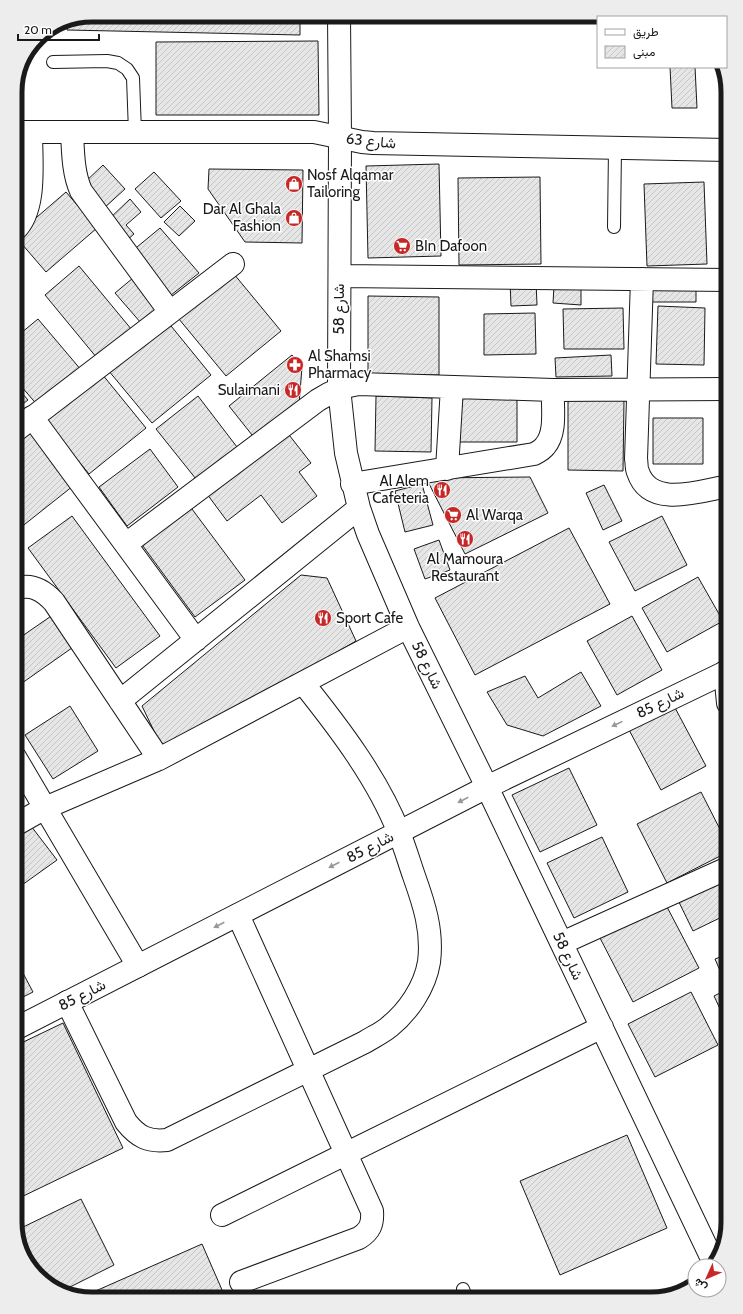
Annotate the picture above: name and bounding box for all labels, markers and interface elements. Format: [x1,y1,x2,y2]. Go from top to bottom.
scale bar [18,16,99,42]
legend [597,16,727,68]
text: 20 m [24,22,52,37]
text: طريق [633,24,659,40]
text: مبنى [633,44,655,60]
street label: شارع 63 [345,129,397,155]
place label: Nosf Alqamar Tailoring [307,166,394,201]
shop icon: Nosf Alqamar Tailoring [284,174,304,194]
place label: Dar Al Ghala Fashion [203,200,282,235]
shop icon: Dar Al Ghala Fashion [284,208,304,228]
supermarket icon: BIn Dafoon [392,236,412,256]
place label: BIn Dafoon [415,237,487,255]
street label: شارع 58 [330,283,350,334]
place label: Al Shamsi Pharmacy [308,347,372,382]
pharmacy icon: Al Shamsi Pharmacy [285,355,305,375]
restaurant icon: Sulaimani [283,380,303,400]
place label: Sulaimani [218,381,280,399]
place label: Al Alem Cafeteria [372,472,430,507]
restaurant icon: Al Alem Cafeteria [432,480,452,500]
supermarket icon: Al Warqa [443,505,463,525]
place label: Al Warqa [466,506,524,524]
restaurant icon: Al Mamoura Restaurant [455,529,475,549]
place label: Al Mamoura Restaurant [427,550,504,585]
restaurant icon: Sport Cafe [313,608,333,628]
place label: Sport Cafe [336,609,404,627]
street label: شارع 58 [406,638,446,693]
street label: شارع 85 [633,684,688,724]
one-way arrow [611,721,623,727]
one-way arrow [457,796,468,803]
street label: شارع 85 [343,827,398,868]
one-way arrow [329,862,340,869]
one-way arrow [213,922,225,928]
street label: شارع 58 [547,929,587,984]
street label: شارع 85 [55,975,110,1016]
north arrow [687,1258,727,1298]
text: ش [690,1275,710,1295]

